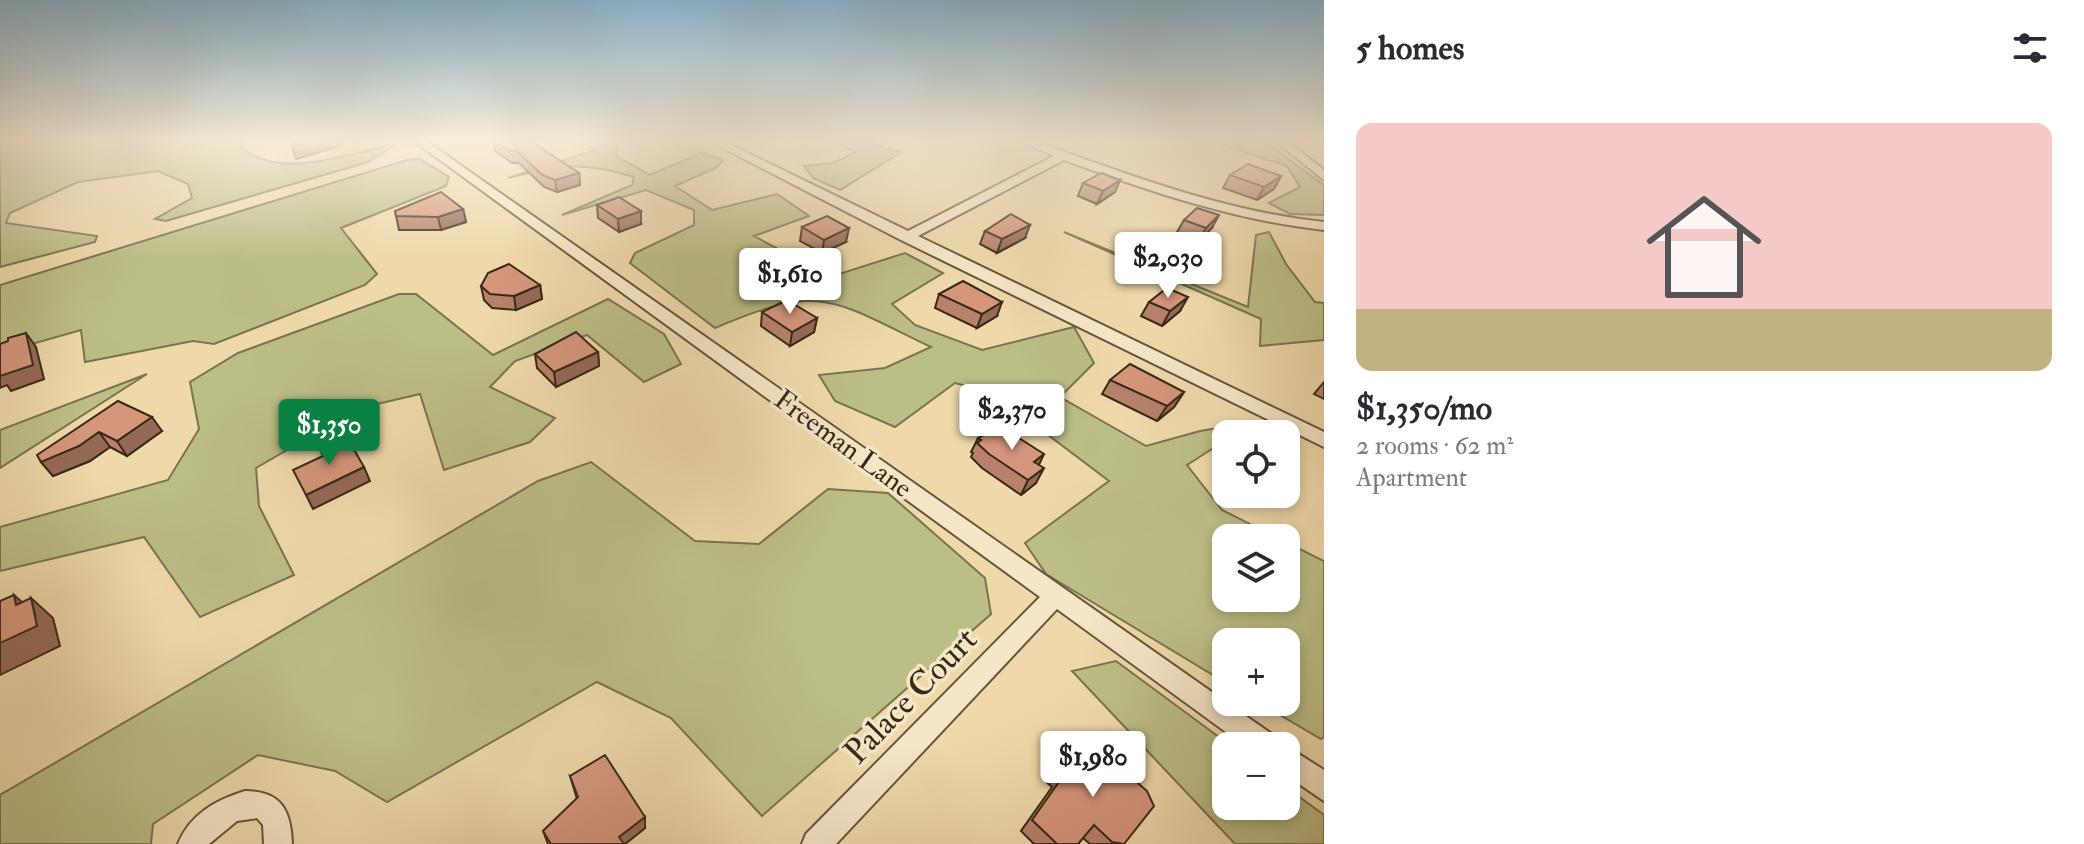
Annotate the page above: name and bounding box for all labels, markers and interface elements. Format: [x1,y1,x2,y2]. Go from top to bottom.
icon: filters [2008,26,2052,70]
text: 5 homes [1356,27,1464,70]
icon: home [1632,175,1776,319]
pin: $2,030 [1103,232,1233,300]
text: $2,030 [1133,242,1203,274]
pin: $1,610 [725,248,855,316]
text: $1,610 [757,258,823,290]
street label: Freeman Lane [767,382,919,506]
pin: $2,370 [947,384,1077,452]
text: $1,350/mo [1356,387,1492,430]
text: $2,370 [977,394,1047,426]
pin: $1,350 [264,399,394,467]
text: $1,350 [297,409,361,441]
map controls [1212,420,1300,820]
button: locate [1212,420,1300,508]
text: 2 rooms · 62 m² [1356,430,1514,462]
text: Apartment [1356,462,1467,494]
button: layers [1212,524,1300,612]
street label: Palace Court [835,619,987,773]
button: + [1212,628,1300,716]
pin: $1,980 [1028,731,1158,799]
button: − [1212,732,1300,820]
text: $1,980 [1058,741,1128,773]

